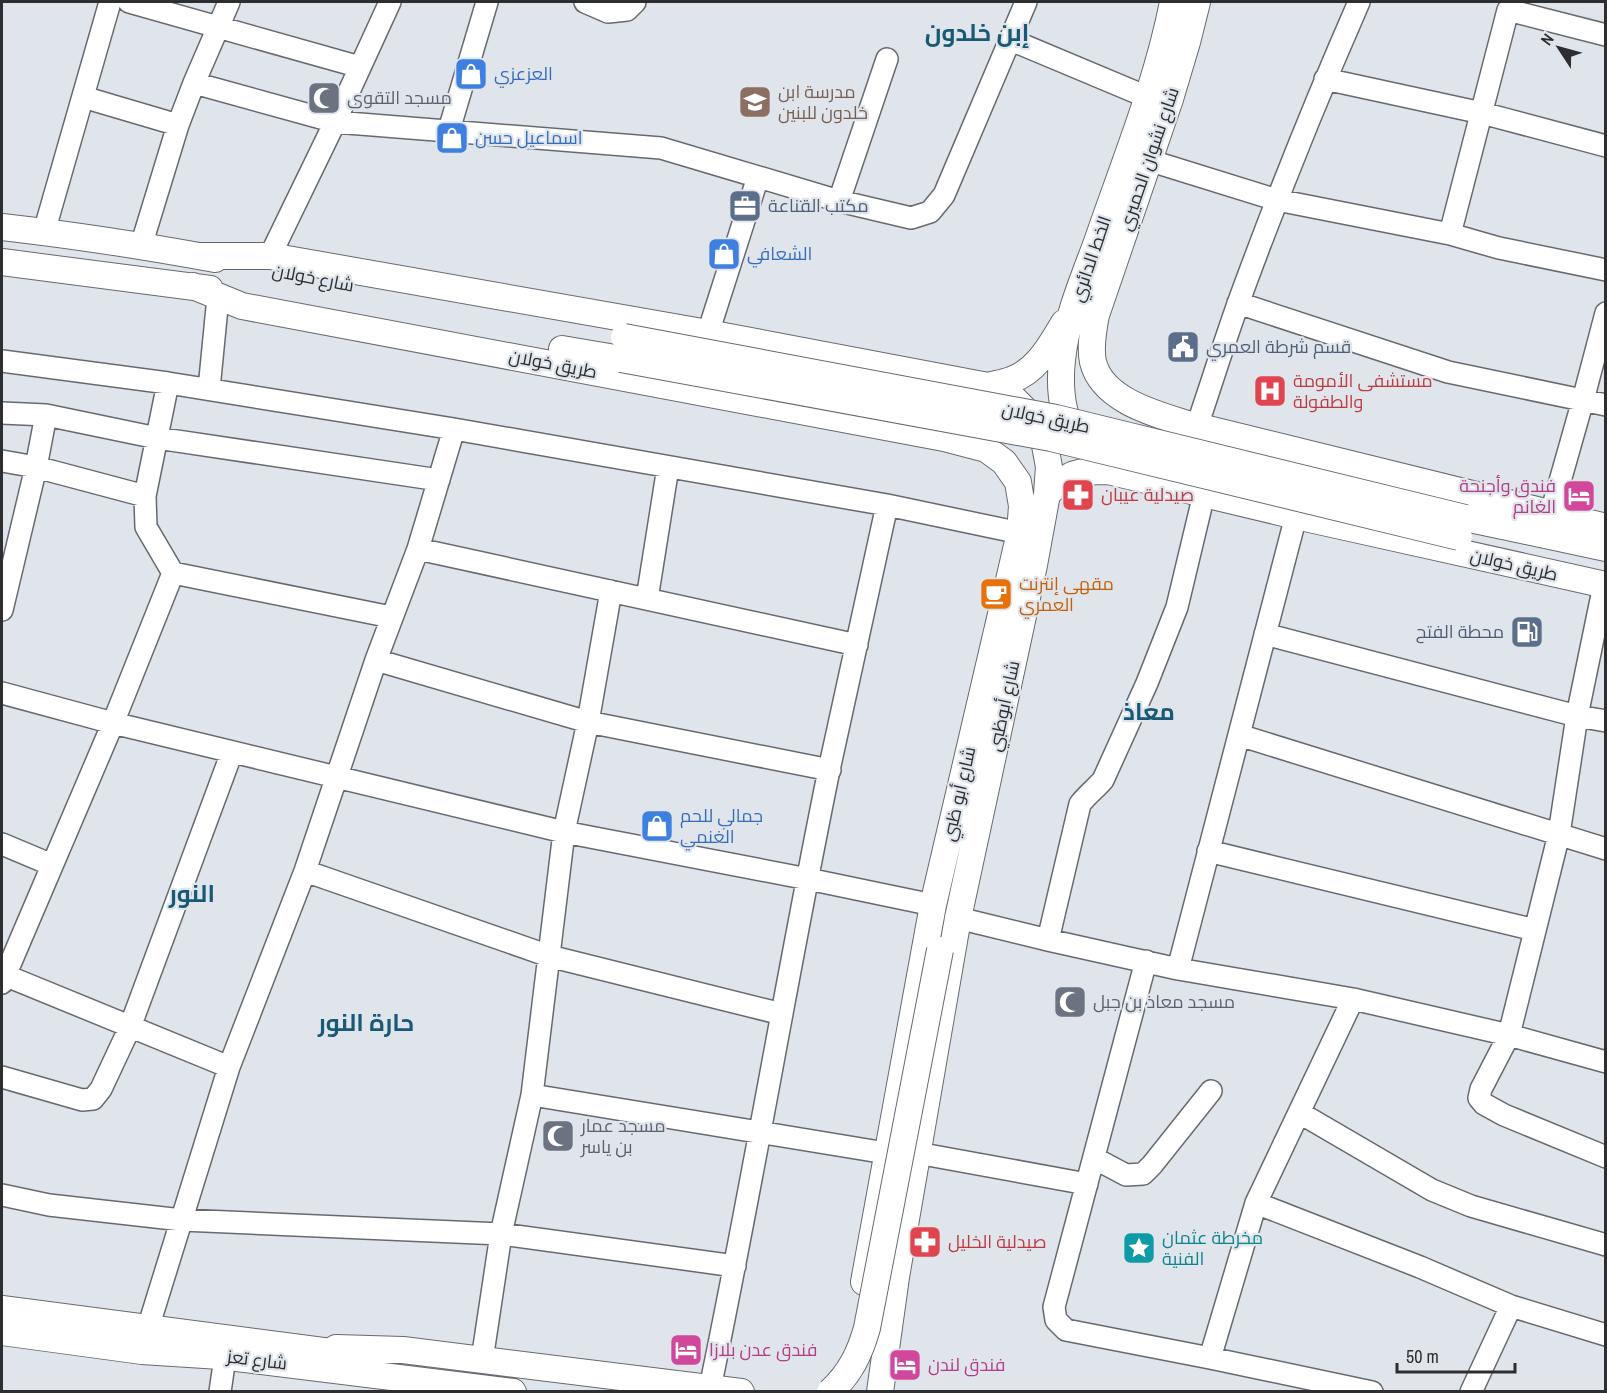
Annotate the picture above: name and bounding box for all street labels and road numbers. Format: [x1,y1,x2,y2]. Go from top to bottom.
street label: شارع نشوان الحميري [1112,84,1187,235]
street label: الخط الدائري [1064,212,1119,306]
street label: شارع خولان [270,257,356,298]
street label: طريق خولان [507,343,599,384]
street label: طريق خولان [1000,396,1092,439]
street label: طريق خولان [1468,542,1560,587]
street label: شارع أبوظبي [982,658,1027,754]
street label: شارع أبو ظبي [935,744,983,844]
street label: شارع تعز [224,1343,289,1376]

